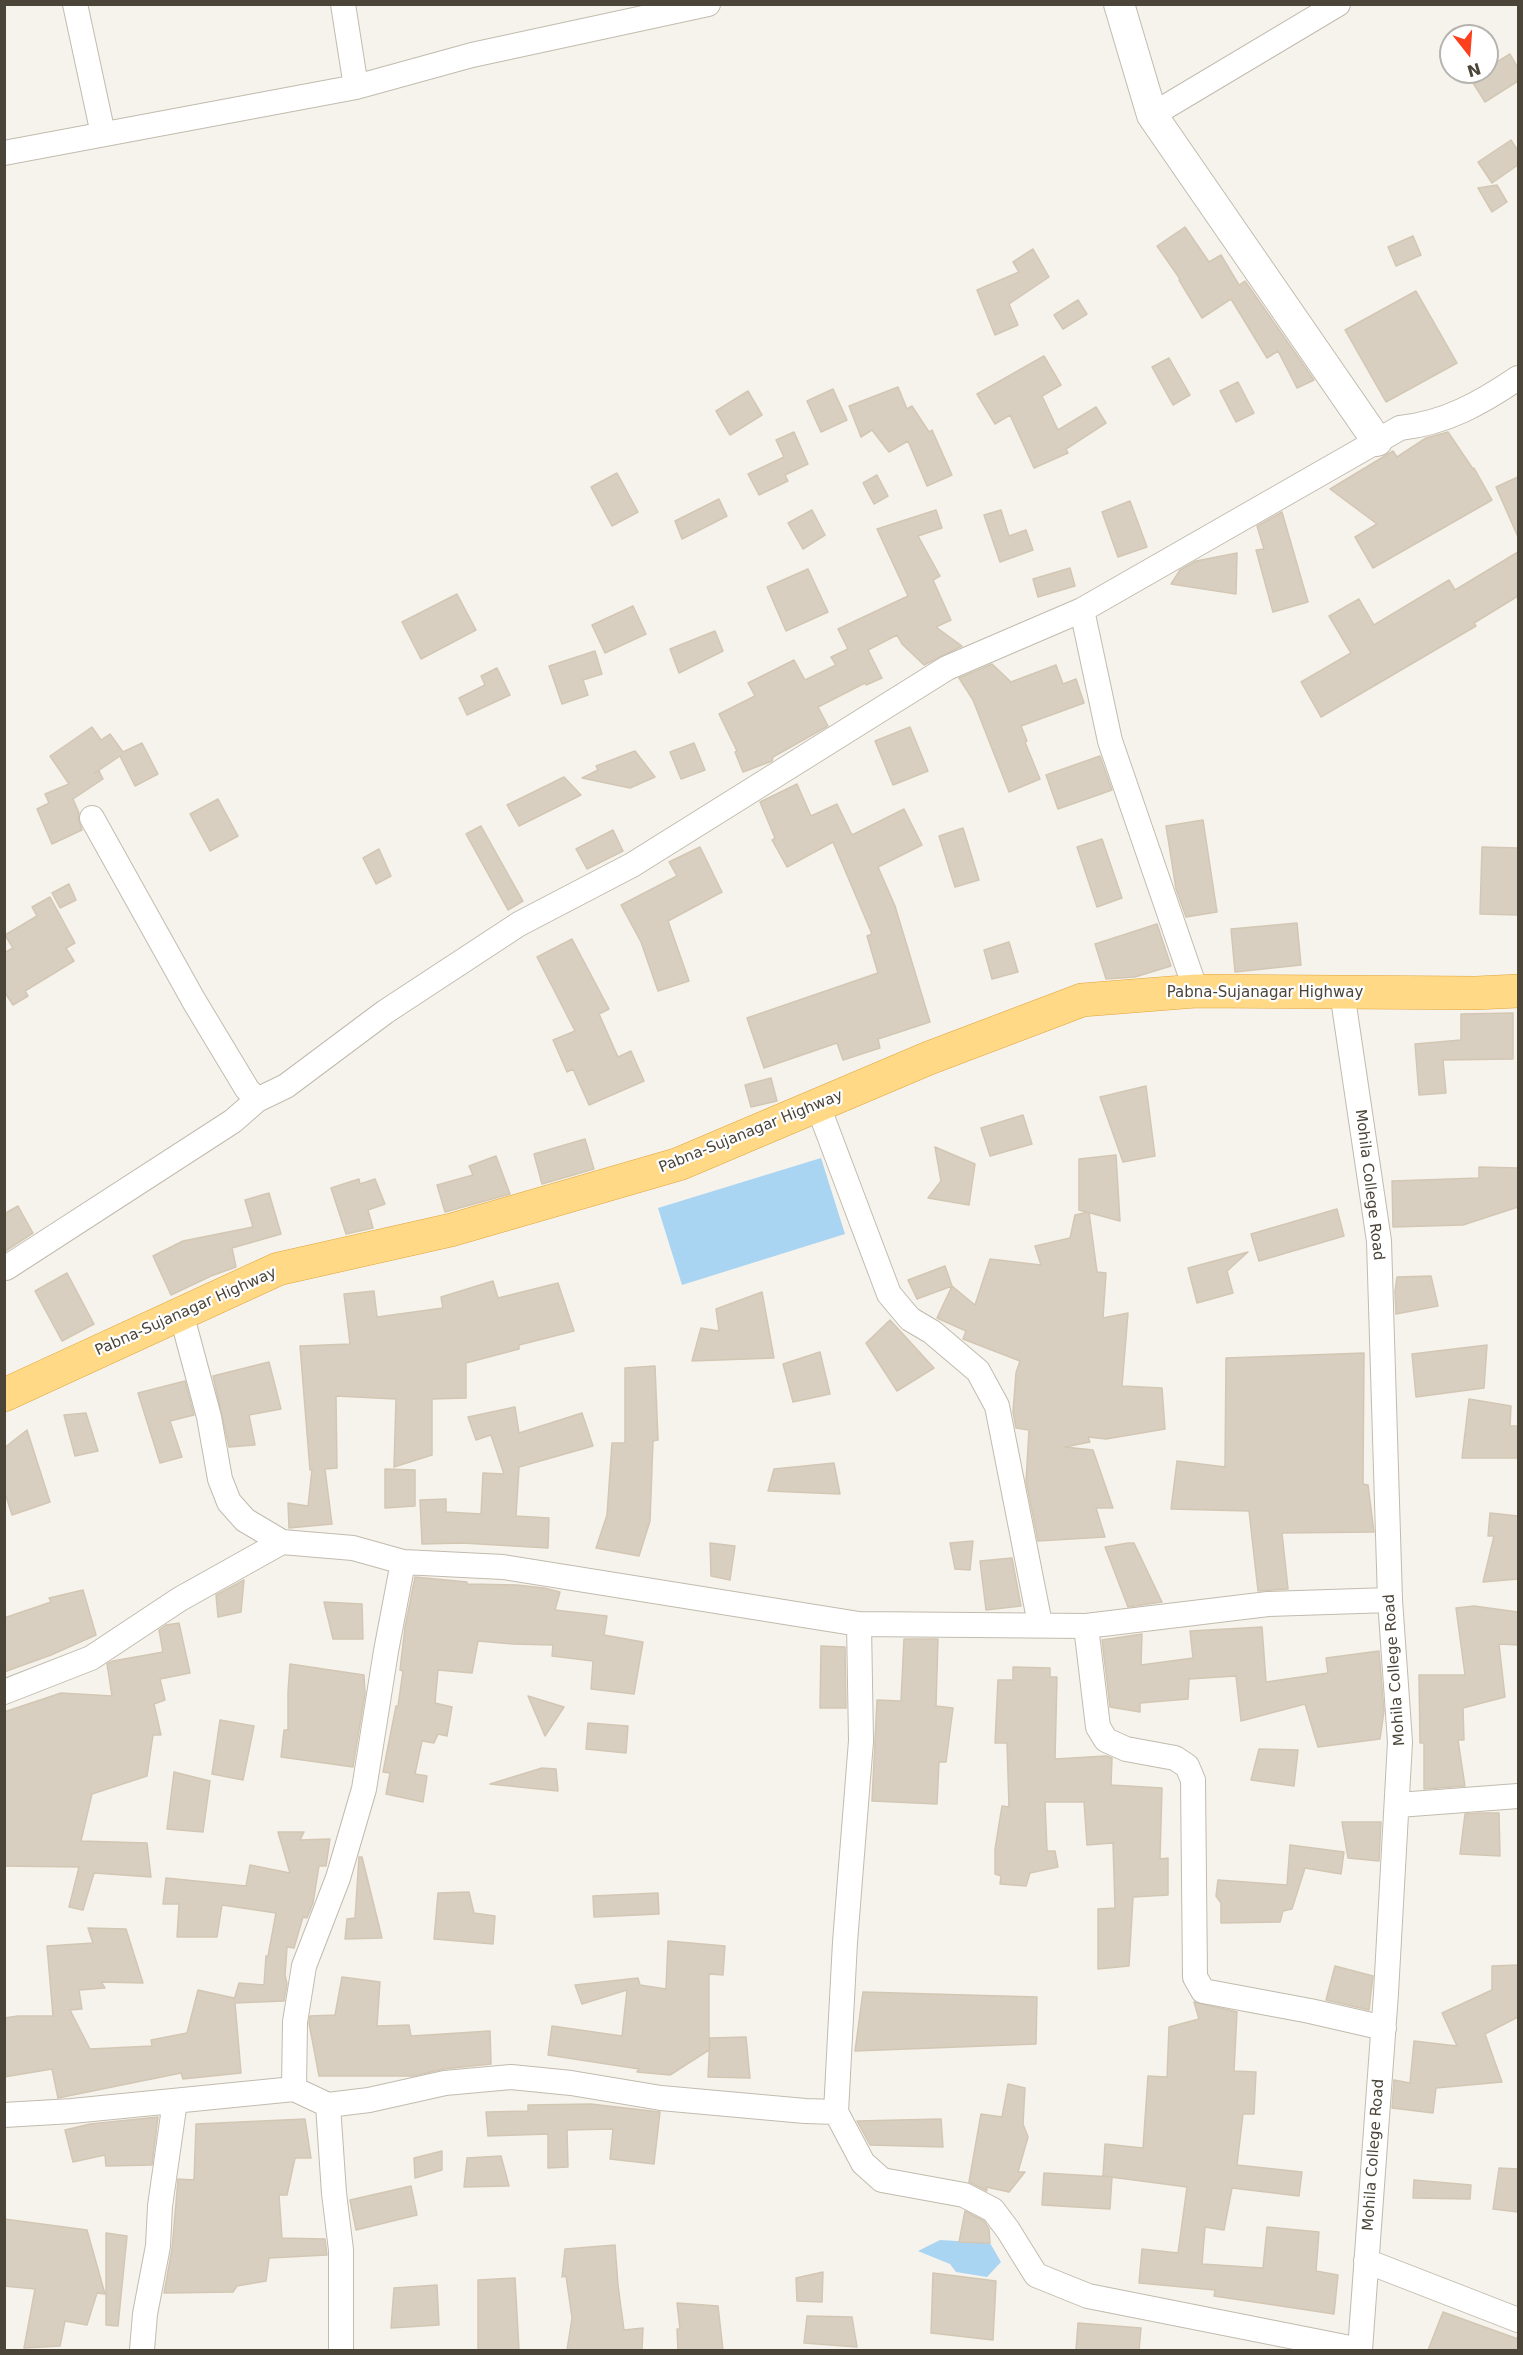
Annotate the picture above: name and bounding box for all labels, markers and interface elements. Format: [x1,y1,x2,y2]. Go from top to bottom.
north arrow [1439,24,1499,84]
text: N [1465,59,1483,81]
street label: Pabna-Sujanagar Highway [1167,984,1363,1002]
street label: Pabna-Sujanagar Highway [656,1087,846,1177]
street label: Mohila College Road [1351,1108,1387,1262]
street label: Pabna-Sujanagar Highway [92,1264,280,1360]
street label: Mohila College Road [1381,1593,1409,1747]
street label: Mohila College Road [1360,2078,1388,2232]

